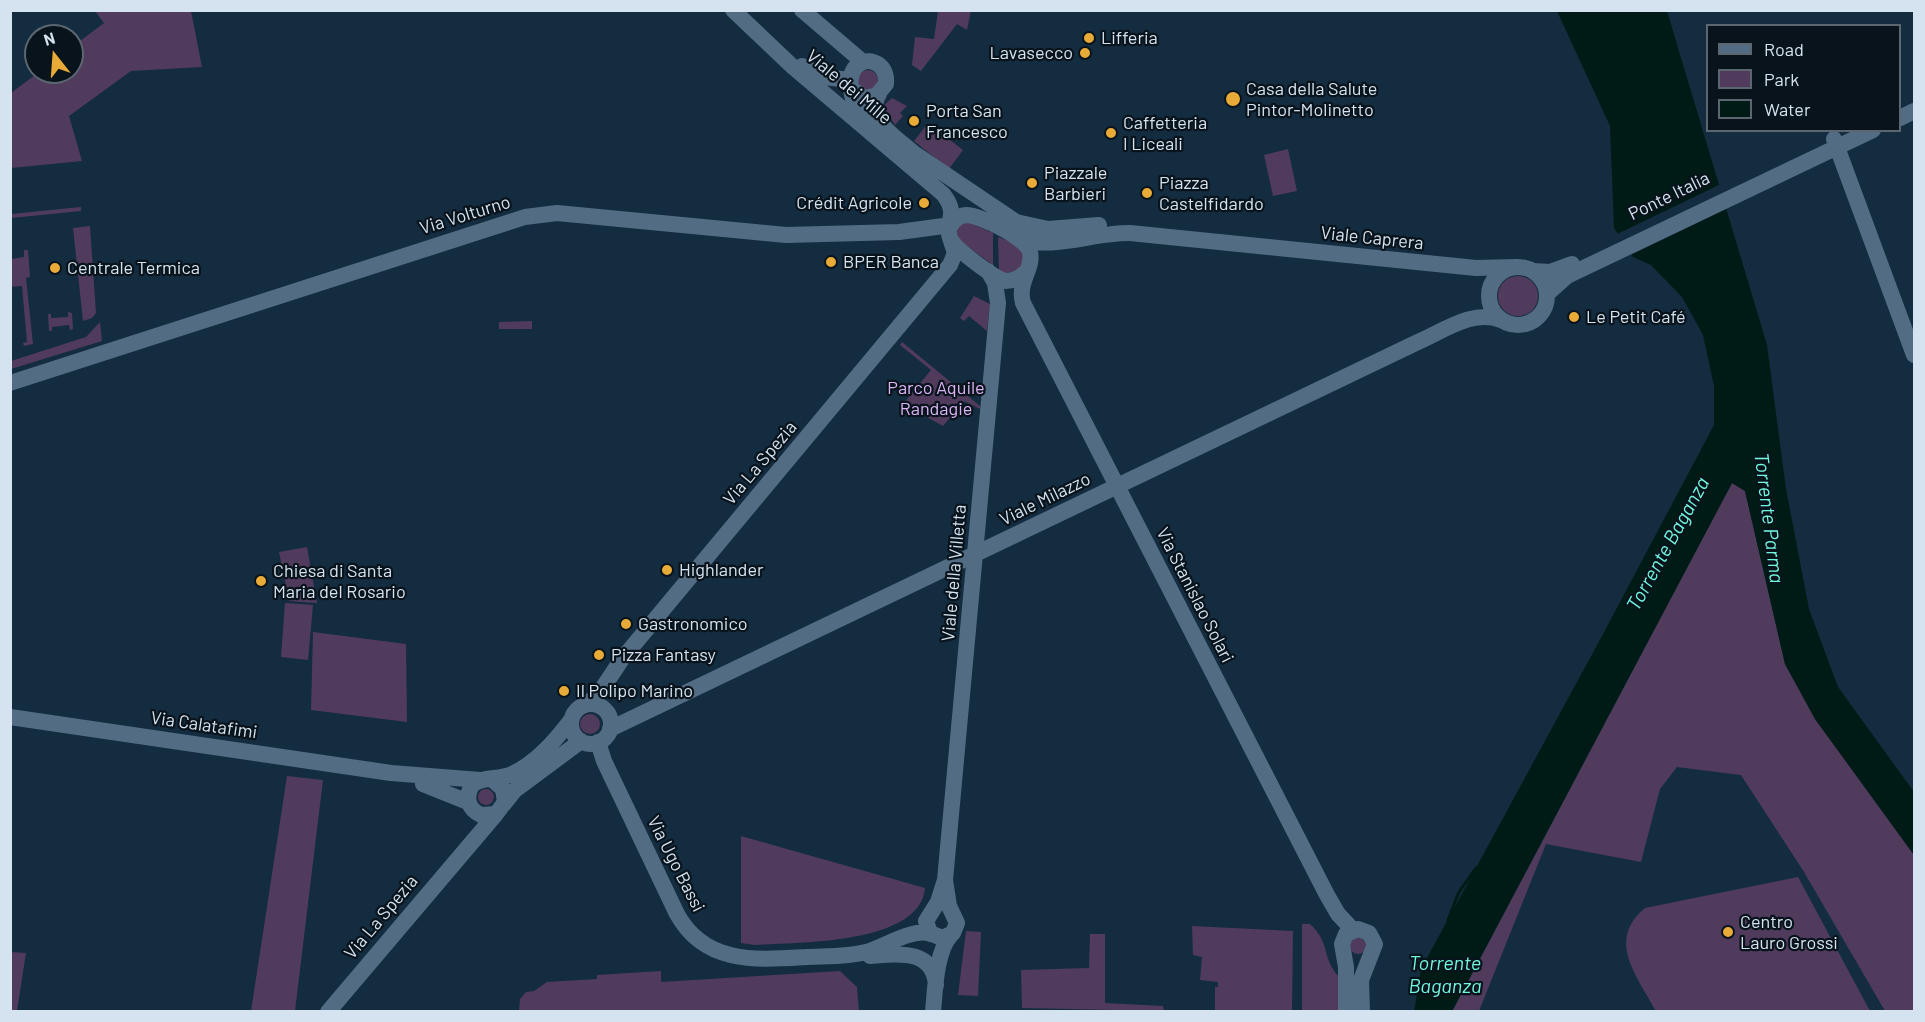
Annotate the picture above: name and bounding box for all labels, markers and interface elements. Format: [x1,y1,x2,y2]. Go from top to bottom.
north arrow [24,24,84,84]
legend [1706,24,1901,132]
place label: Lifferia [1101,27,1158,49]
text: N [41,28,57,49]
marker: Lifferia [1082,31,1096,45]
text: Road [1764,38,1804,60]
place label: Lavasecco [989,42,1073,64]
street label: Viale dei Mille [802,45,896,129]
marker: Lavasecco [1078,46,1092,60]
text: Park [1764,68,1799,90]
place label: Casa della Salute Pintor-Molinetto [1246,78,1377,121]
marker: Casa della Salute Pintor-Molinetto [1224,90,1242,108]
text: Water [1764,98,1811,120]
place label: Porta San Francesco [926,100,1008,142]
place label: Caffetteria I Liceali [1123,112,1207,154]
marker: Porta San Francesco [907,114,921,128]
marker: Caffetteria I Liceali [1104,126,1118,140]
place label: Piazzale Barbieri [1044,162,1107,204]
street label: Ponte Italia [1625,167,1713,225]
place label: Piazza Castelfidardo [1159,172,1264,214]
marker: Piazzale Barbieri [1025,176,1039,190]
marker: Piazza Castelfidardo [1140,186,1154,200]
street label: Via Volturno [417,191,513,239]
place label: Crédit Agricole [796,192,912,214]
marker: Crédit Agricole [917,196,931,210]
street label: Viale Caprera [1319,222,1425,254]
place label: BPER Banca [843,251,939,273]
marker: BPER Banca [824,255,838,269]
place label: Centrale Termica [67,257,200,279]
marker: Centrale Termica [48,261,62,275]
place label: Le Petit Café [1586,306,1686,328]
marker: Le Petit Café [1567,310,1581,324]
park label: Parco Aquile Randagie [887,377,985,420]
street label: Via La Spezia [719,417,801,509]
water label: Torrente Parma [1749,451,1789,585]
street label: Viale Milazzo [996,468,1094,530]
water label: Torrente Baganza [1621,473,1715,615]
street label: Viale della Villetta [937,504,971,642]
street label: Via Stanislao Solari [1152,524,1238,666]
place label: Highlander [679,559,764,581]
place label: Chiesa di Santa Maria del Rosario [273,560,406,602]
marker: Highlander [660,563,674,577]
marker: Chiesa di Santa Maria del Rosario [254,574,268,588]
place label: Gastronomico [638,613,748,635]
marker: Gastronomico [619,617,633,631]
place label: Pizza Fantasy [611,644,716,666]
marker: Pizza Fantasy [592,648,606,662]
place label: Il Polipo Marino [576,680,693,702]
marker: Il Polipo Marino [557,684,571,698]
street label: Via Calatafimi [149,707,259,743]
street label: Via Ugo Bassi [643,812,709,916]
street label: Via La Spezia [340,871,422,963]
place label: Centro Lauro Grossi [1740,911,1838,954]
marker: Centro Lauro Grossi [1721,925,1735,939]
water label: Torrente Baganza [1408,951,1482,998]

